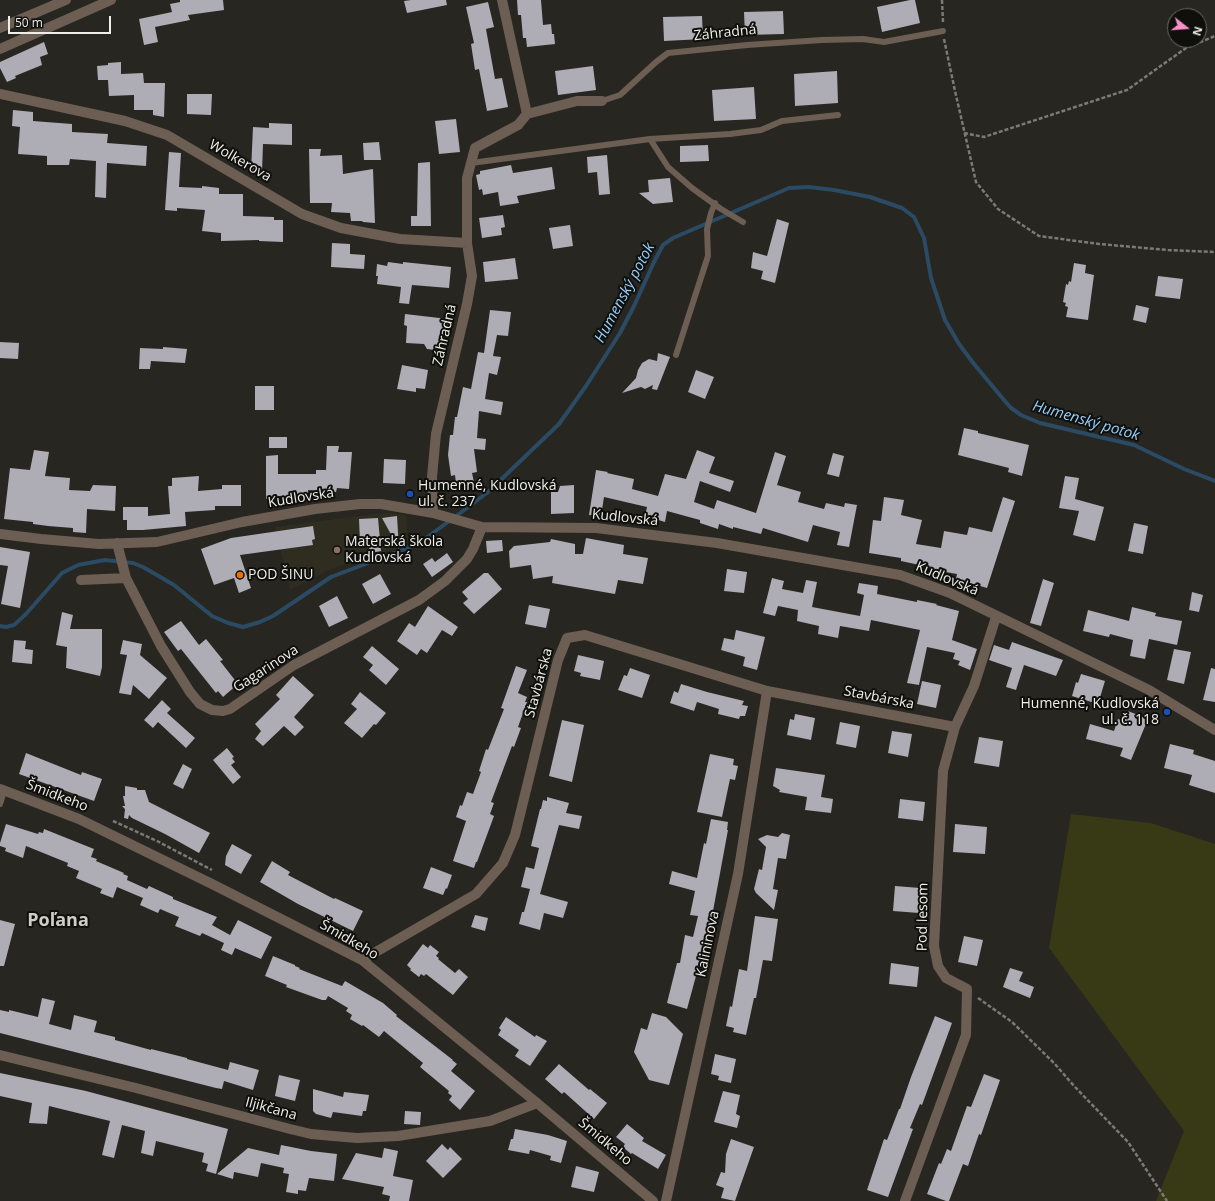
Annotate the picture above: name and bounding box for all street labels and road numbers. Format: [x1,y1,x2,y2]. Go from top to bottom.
street label: Záhradná [693,21,757,45]
street label: Wolkerova [206,136,274,186]
street label: Záhradná [430,303,460,367]
street label: Kudlovská [267,485,335,511]
street label: Kudlovská [591,506,659,530]
street label: Kudlovská [913,558,981,600]
street label: Gagarinova [230,642,302,696]
street label: Stavbárska [522,646,556,720]
street label: Stavbárska [842,683,916,713]
street label: Šmidkeho [24,777,90,815]
street label: Pod lesom [914,883,932,951]
street label: Kalininova [693,909,723,979]
street label: Šmidkeho [317,916,381,964]
street label: Iljikčana [243,1094,299,1124]
street label: Šmidkeho [575,1115,635,1169]

